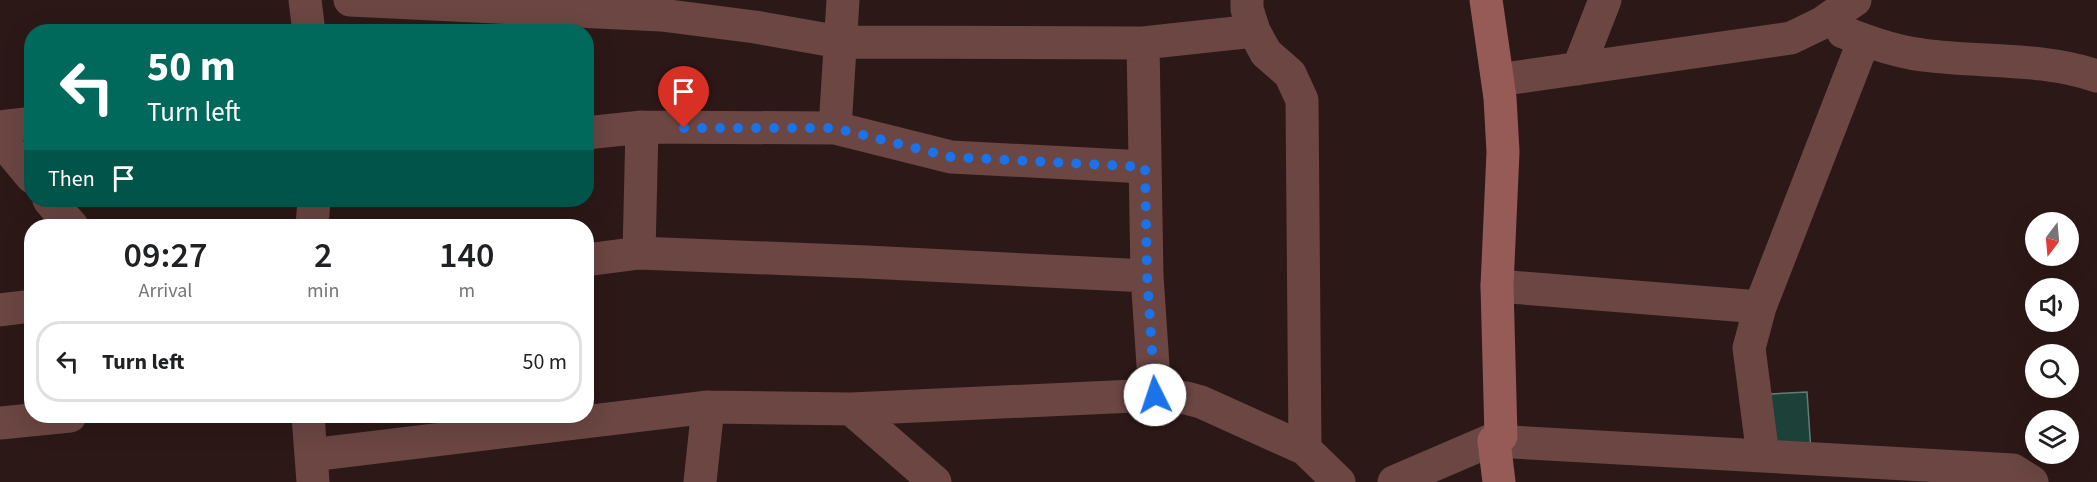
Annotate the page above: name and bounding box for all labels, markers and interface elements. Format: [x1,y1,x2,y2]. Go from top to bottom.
text: 50 m [147,37,236,97]
icon: left [48,48,126,126]
pin [658,66,709,128]
icon: arrive [667,75,700,108]
text: Turn left [147,93,241,132]
icon: arrive [107,162,140,195]
text: Then [48,163,95,195]
north arrow [2025,212,2079,266]
map controls [2025,212,2079,464]
text: 09:27 [124,230,207,281]
text: 2 [314,230,332,281]
text: 140 [439,230,494,281]
text: Arrival [139,277,192,305]
text: min [307,277,339,305]
text: m [458,277,475,305]
button: sound [2025,278,2079,332]
button: search [2025,344,2079,398]
icon: left [51,345,84,378]
text: Turn left [102,346,184,378]
text: 50 m [522,346,567,378]
position arrow [1123,363,1187,427]
button: layers [2025,410,2079,464]

